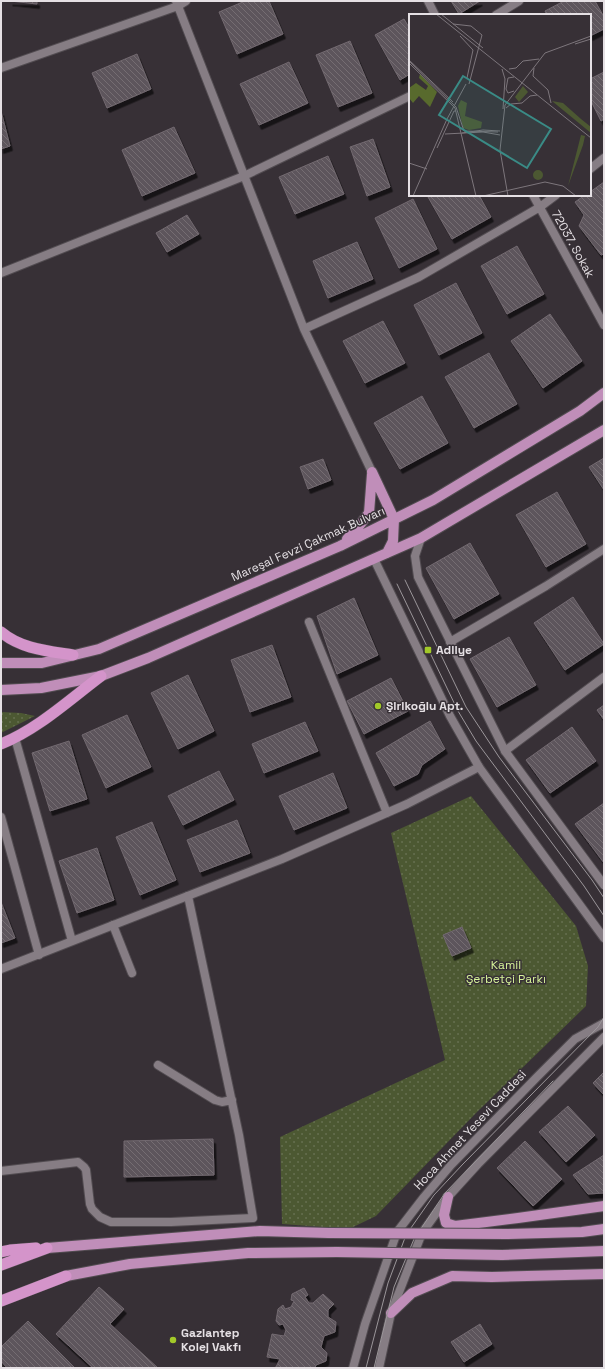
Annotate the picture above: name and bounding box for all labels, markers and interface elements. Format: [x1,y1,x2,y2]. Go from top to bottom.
inset map [409,14,591,196]
street label: 72037. Sokak [548,207,598,281]
street label: Mareşal Fevzi Çakmak Bulvarı [229,503,387,585]
place label: Adliye [436,642,472,658]
marker: Adliye [423,645,433,655]
place label: Şirikoğlu Apt. [386,698,463,714]
marker: Şirikoğlu Apt. [373,701,383,711]
park label: Kamil Şerbetçi Parkı [466,957,546,987]
street label: Hoca Ahmet Yesevi Caddesi [410,1067,530,1193]
place label: Gaziantep Kolej Vakfı [181,1325,241,1355]
marker: Gaziantep Kolej Vakfı [168,1335,178,1345]

